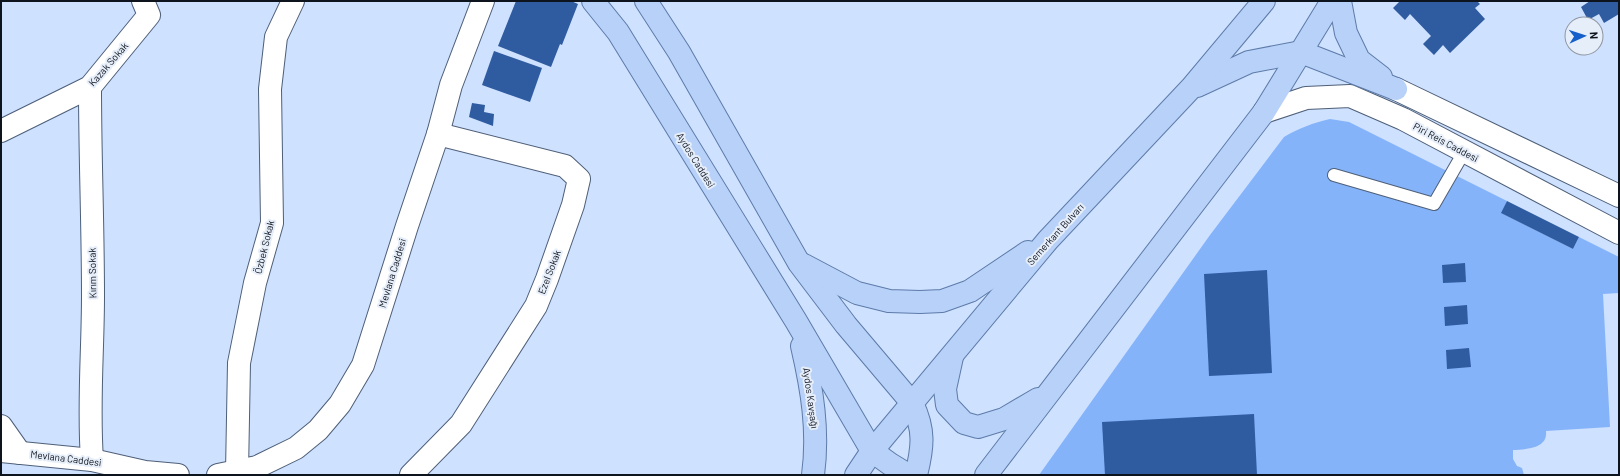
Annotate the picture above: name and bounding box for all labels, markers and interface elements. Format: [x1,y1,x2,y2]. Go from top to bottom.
north arrow [1564,16,1604,56]
text: N [1588,31,1601,39]
street label: Kazak Sokak [86,40,130,88]
street label: Piri Reis Caddesi [1411,120,1481,164]
street label: Aydos Caddesi [674,130,718,190]
street label: Semerkant Bulvarı [1024,201,1086,267]
street label: Özbek Sokak [252,219,276,275]
street label: Mevlana Caddesi [376,237,408,309]
street label: Kırım Sokak [86,248,98,298]
street label: Ezel Sokak [535,248,563,296]
street label: Aydos Kavşağı [801,367,821,429]
street label: Mevlana Caddesi [30,448,102,468]

